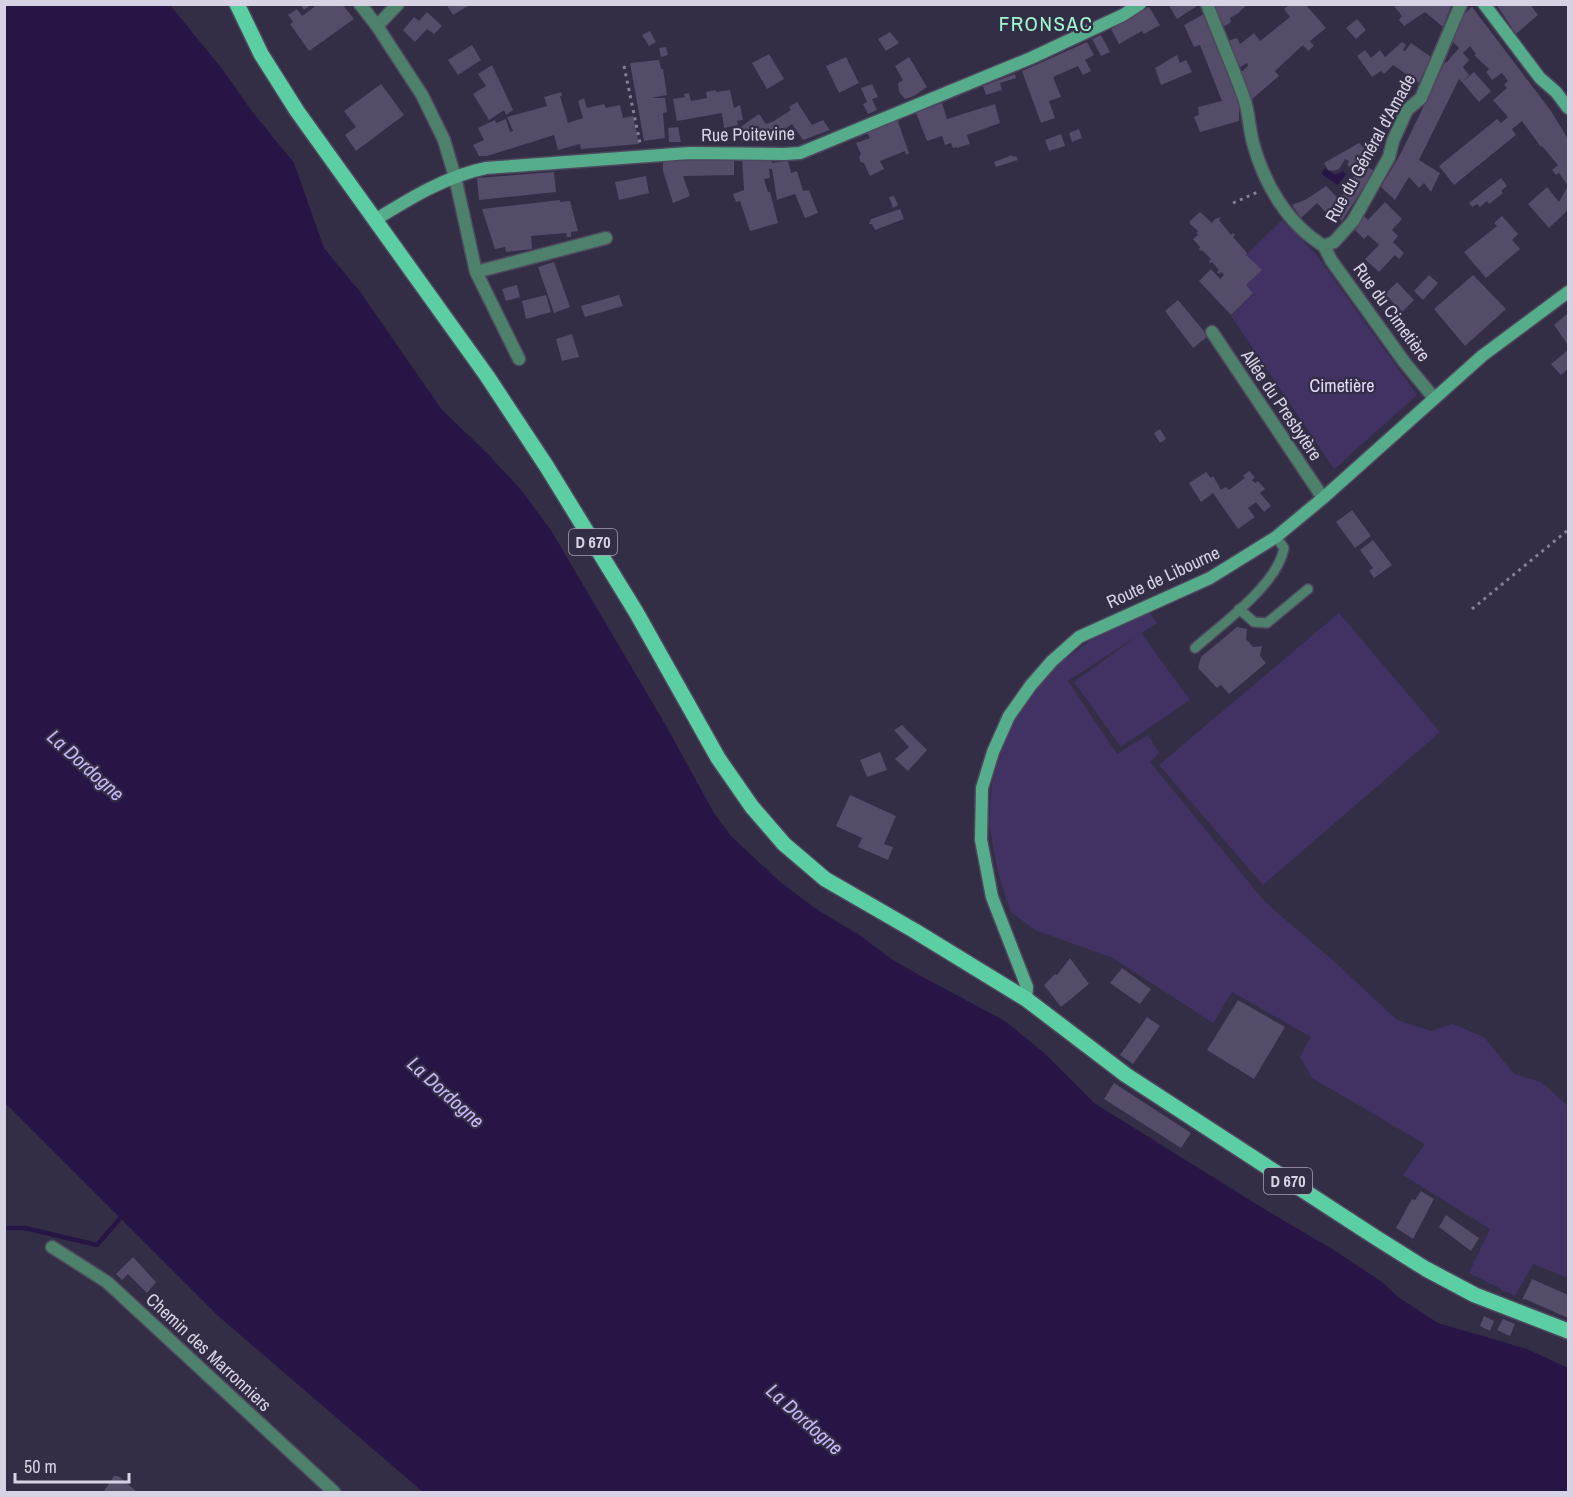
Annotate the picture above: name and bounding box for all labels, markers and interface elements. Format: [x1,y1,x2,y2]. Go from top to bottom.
district label: FRONSAC [999,9,1093,38]
street label: Rue du Général d'Amade [1319,69,1421,227]
street label: Rue Poitevine [701,121,795,147]
street label: Rue du Cimetière [1348,258,1436,366]
street label: Allée du Presbytère [1235,344,1328,465]
park label: Cimetière [1310,373,1374,398]
road number: D 670 [569,529,617,555]
street label: Route de Libourne [1102,540,1224,614]
water label: La Dordogne [42,723,130,807]
water label: La Dordogne [402,1050,490,1134]
road number: D 670 [1264,1168,1312,1194]
street label: Chemin des Marronniers [141,1287,277,1417]
water label: La Dordogne [761,1377,849,1461]
scale bar [15,1446,129,1484]
text: 50 m [24,1454,57,1479]

